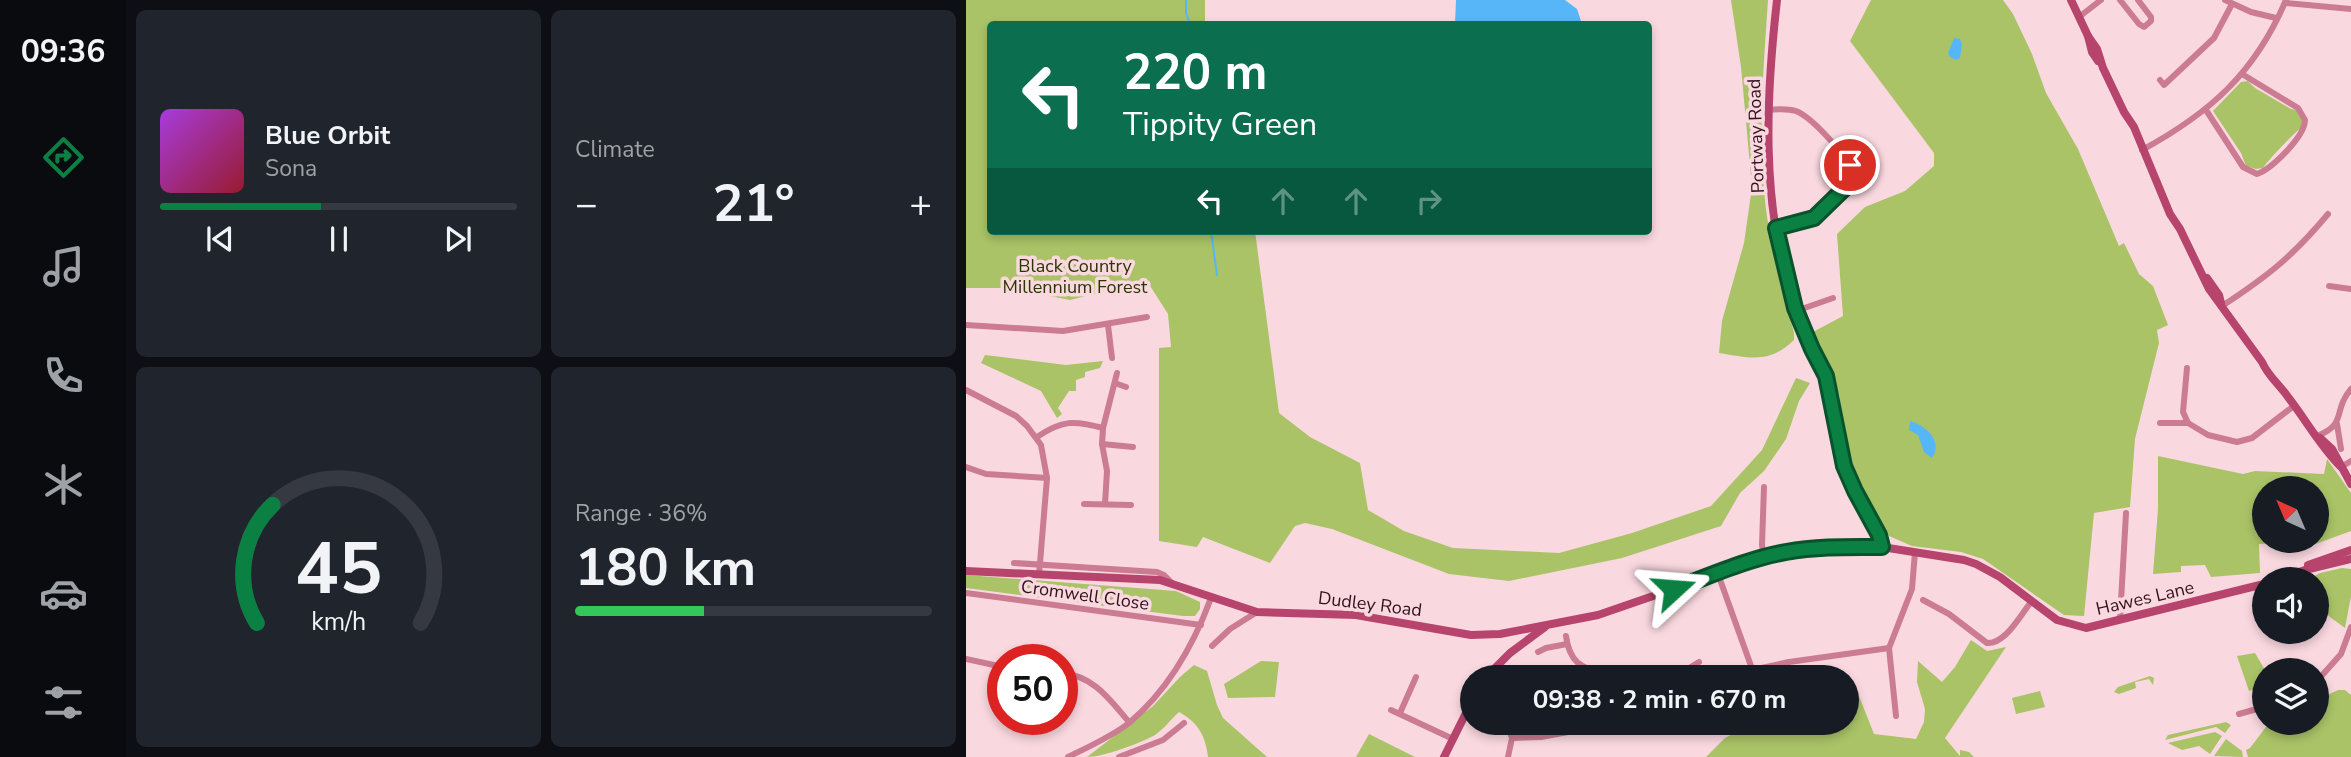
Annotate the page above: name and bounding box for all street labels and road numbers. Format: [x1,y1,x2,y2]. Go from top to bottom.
street label: Portway Road [1742,78,1770,194]
street label: Cromwell Close [1019,574,1151,616]
street label: Hawes Lane [2094,575,2196,621]
street label: Dudley Road [1317,586,1423,622]

